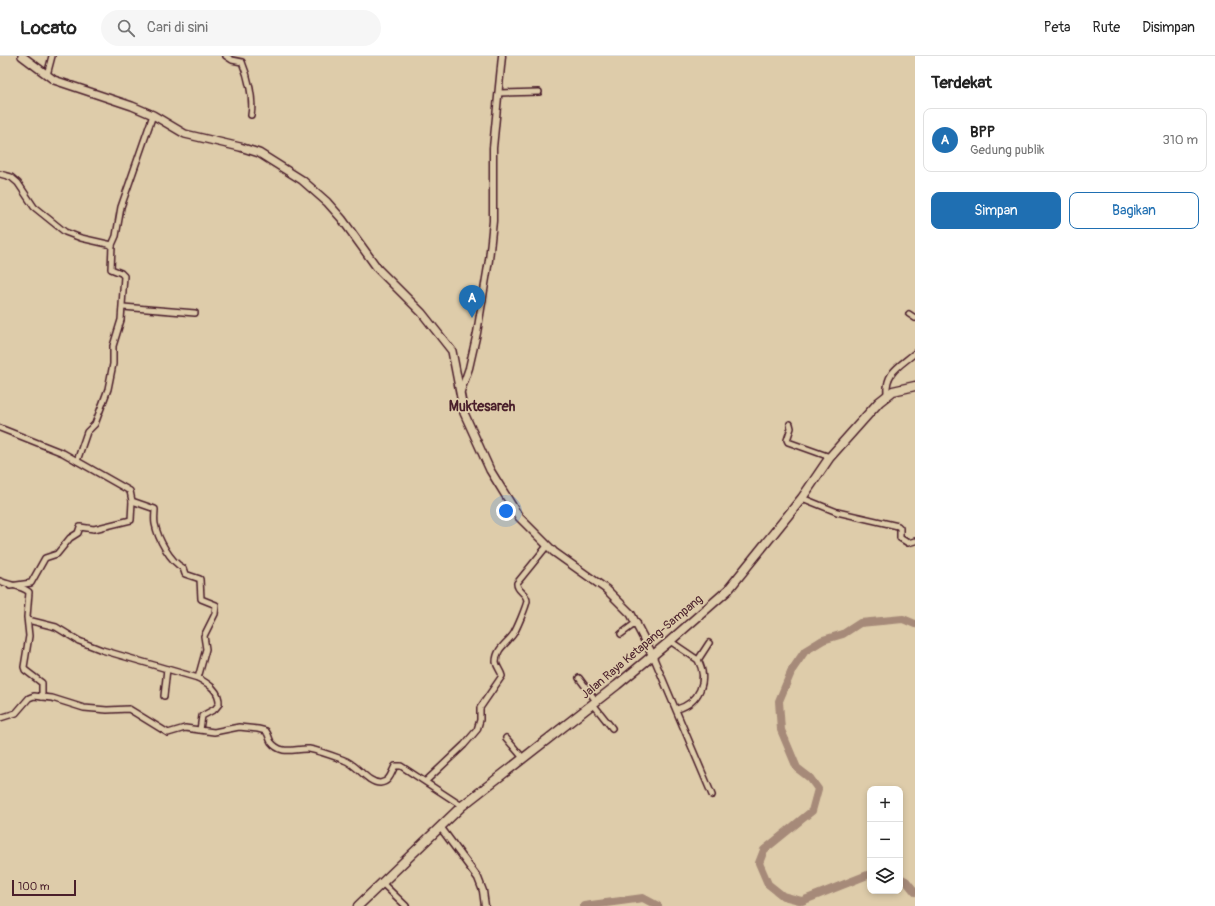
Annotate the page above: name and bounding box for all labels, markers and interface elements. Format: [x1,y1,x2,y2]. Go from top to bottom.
search box [101,10,381,46]
text: Locato [20,16,77,40]
icon: search [115,17,137,39]
text: Cari di sini [147,18,208,37]
text: Peta [1044,19,1071,36]
text: Rute [1093,19,1120,36]
text: Disimpan [1142,19,1195,36]
text: Terdekat [931,72,992,93]
text: BPP [970,123,995,142]
text: A [941,132,949,148]
text: 310 m [1162,132,1198,148]
text: Gedung publik [970,142,1045,158]
button: Simpan [931,192,1061,229]
button: Bagikan [1069,192,1199,229]
pin: A [459,285,485,318]
district label: Muktesareh [449,398,516,415]
your location [496,501,516,521]
street label: Jalan Raya Ketapang-Sampang [578,592,706,702]
map controls [867,786,903,894]
button: + [867,786,903,822]
button: − [867,822,903,858]
button: layers [867,858,903,894]
scale bar [12,878,76,897]
text: 100 m [18,880,49,893]

